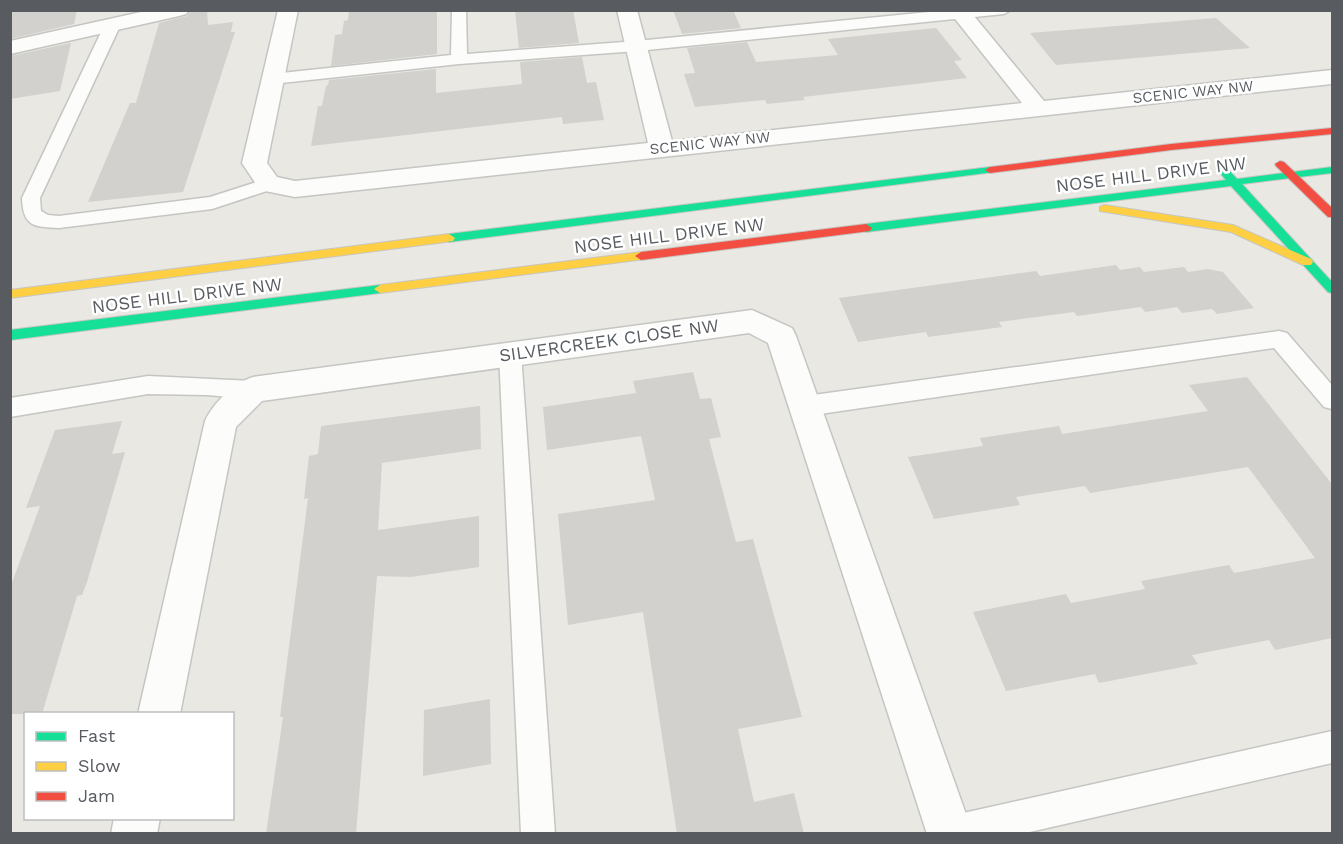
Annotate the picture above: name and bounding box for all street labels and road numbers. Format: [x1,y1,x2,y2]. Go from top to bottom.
street label: SCENIC WAY NW [1132,77,1254,107]
street label: SCENIC WAY NW [649,128,771,158]
street label: NOSE HILL DRIVE NW [1055,152,1247,196]
street label: NOSE HILL DRIVE NW [573,213,765,257]
street label: NOSE HILL DRIVE NW [91,273,283,317]
street label: SILVERCREEK CLOSE NW [498,314,720,366]

